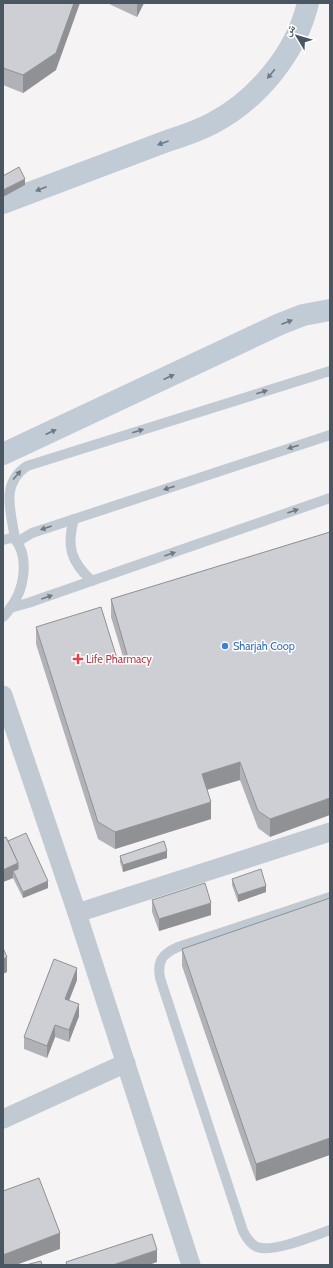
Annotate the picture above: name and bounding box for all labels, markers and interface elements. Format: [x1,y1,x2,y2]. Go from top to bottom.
north arrow [277,16,317,56]
text: ش [280,21,299,39]
one-way arrow [266,69,275,80]
one-way arrow [156,140,168,146]
one-way arrow [35,186,47,192]
one-way arrow [281,318,293,324]
one-way arrow [163,374,174,380]
one-way arrow [256,389,268,395]
one-way arrow [132,428,144,434]
one-way arrow [45,429,57,435]
one-way arrow [287,444,299,450]
one-way arrow [12,470,21,480]
one-way arrow [163,485,175,491]
one-way arrow [287,508,299,514]
one-way arrow [40,526,52,532]
one-way arrow [164,551,176,557]
one-way arrow [42,593,54,599]
place label: Sharjah Coop [233,639,295,653]
marker: Sharjah Coop [220,641,230,651]
place label: Life Pharmacy [86,652,152,666]
marker: Life Pharmacy [73,654,83,664]

